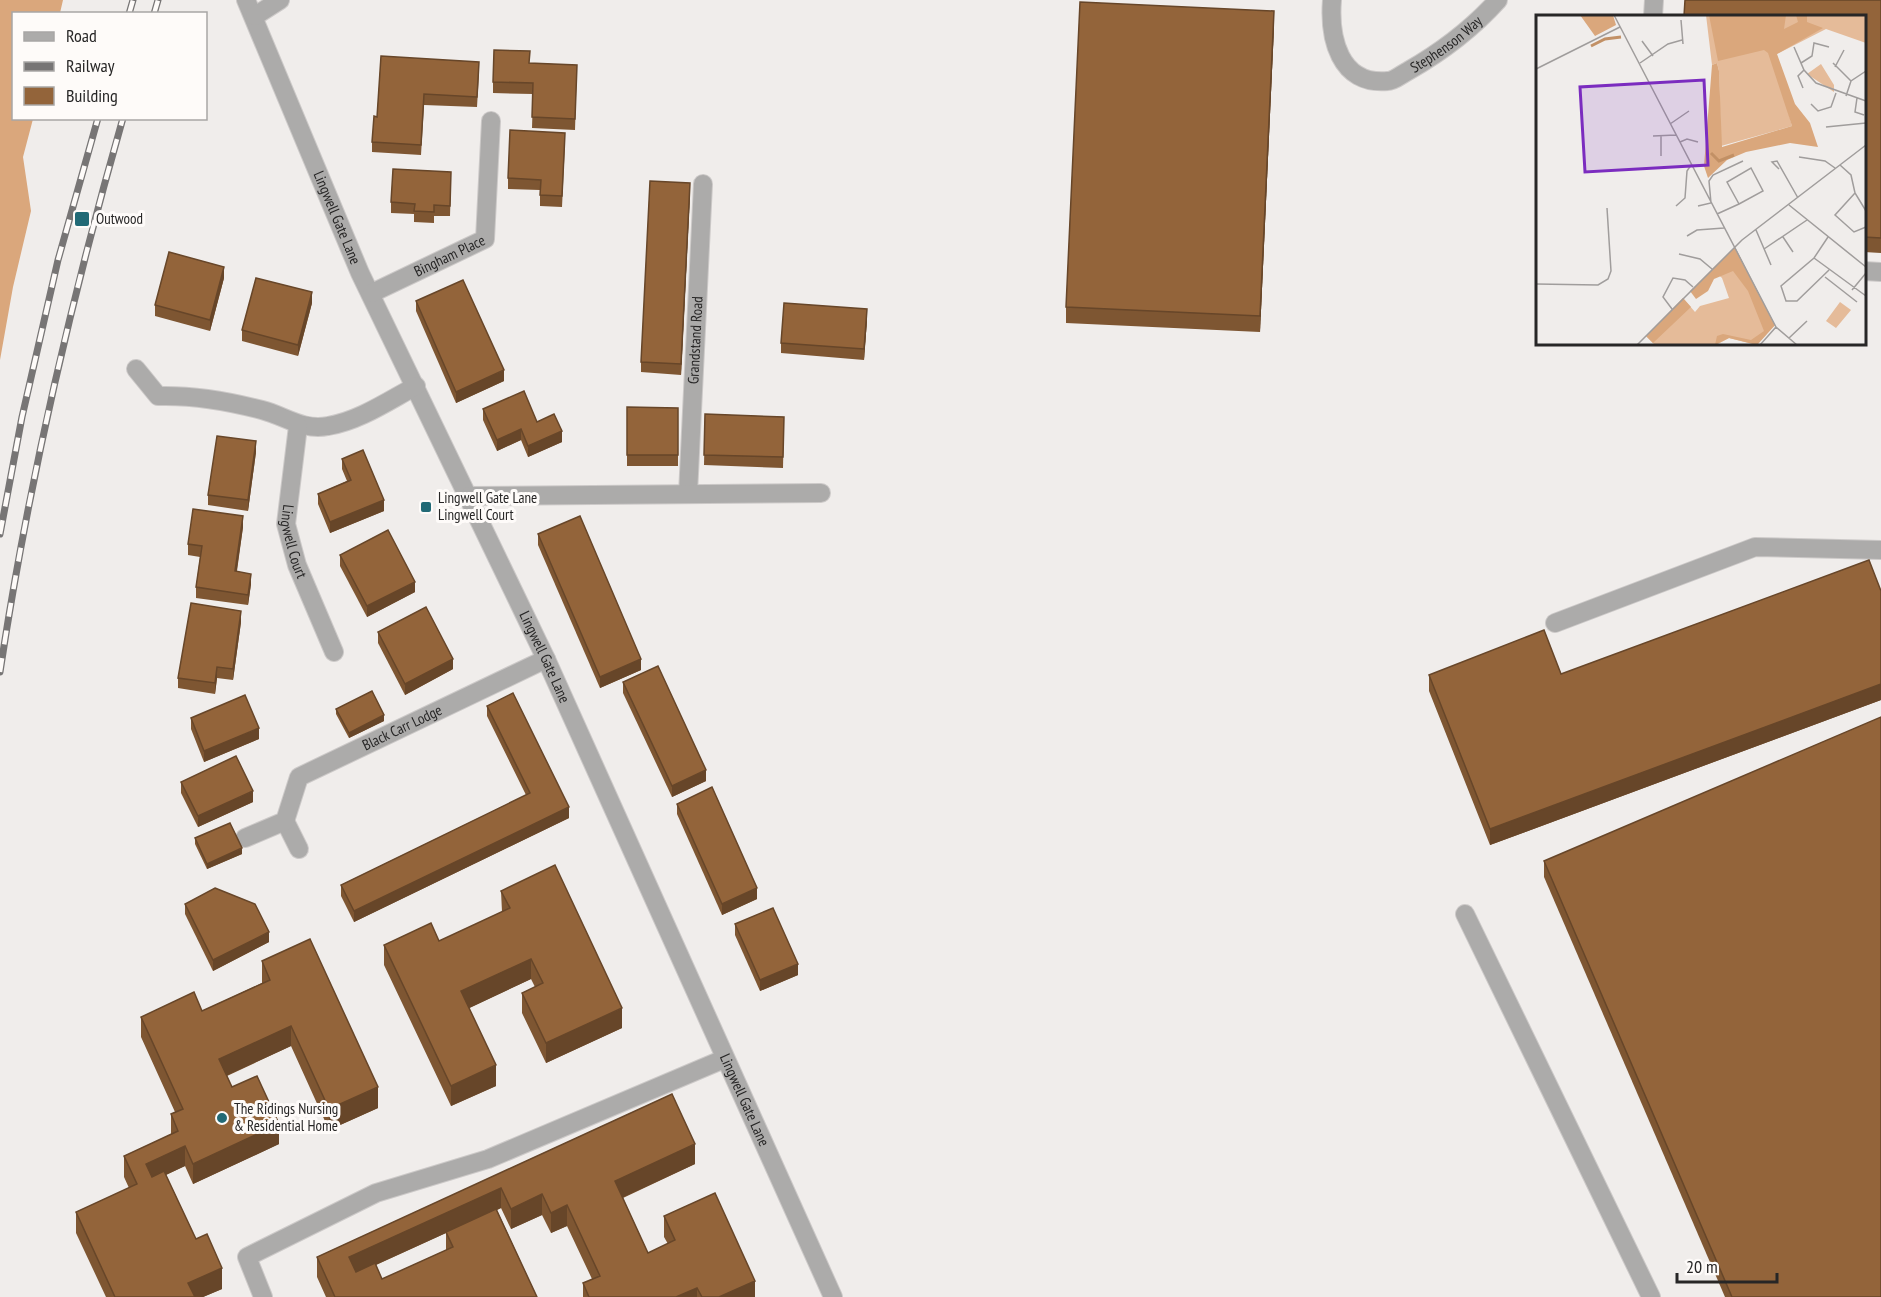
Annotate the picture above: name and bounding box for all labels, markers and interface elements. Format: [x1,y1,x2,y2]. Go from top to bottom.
street label: Stephenson Way [1407,11,1486,77]
legend [12,12,207,120]
inset map [1536,15,1866,345]
text: Road [66,24,97,47]
text: Railway [66,54,115,77]
text: Building [66,84,118,107]
street label: Lingwell Gate Lane [309,168,365,267]
place label: Outwood [96,209,143,228]
marker: Outwood [73,210,91,228]
street label: Bingham Place [411,230,488,281]
street label: Grandstand Road [683,296,707,384]
place label: Lingwell Gate Lane Lingwell Court [438,488,537,524]
marker: Lingwell Gate Lane Lingwell Court [419,500,433,514]
street label: Lingwell Court [277,503,312,581]
street label: Lingwell Gate Lane [515,608,575,706]
street label: Black Carr Lodge [359,700,445,754]
street label: Lingwell Gate Lane [716,1051,774,1149]
place label: The Ridings Nursing & Residential Home [234,1099,338,1135]
marker: The Ridings Nursing & Residential Home [215,1111,229,1125]
scale bar [1677,1246,1778,1284]
text: 20 m [1686,1255,1718,1278]

